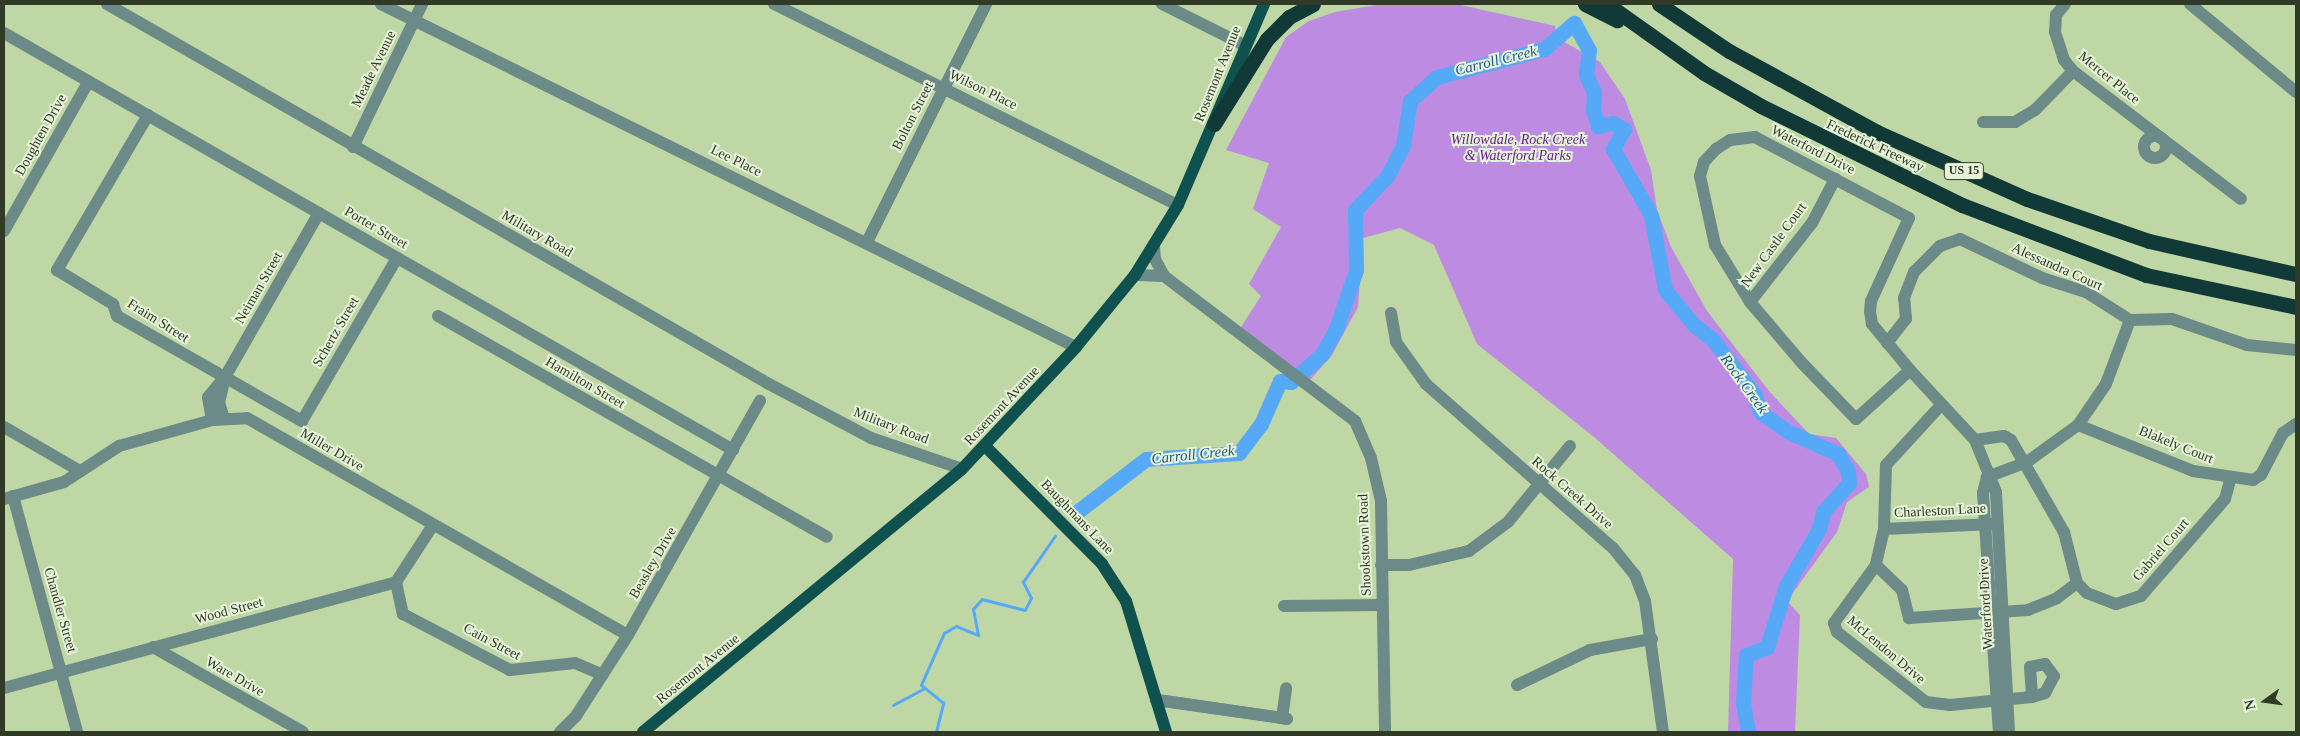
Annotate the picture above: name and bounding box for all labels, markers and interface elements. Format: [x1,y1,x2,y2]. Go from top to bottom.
street label: Rosemont Avenue [1191,23,1245,125]
street label: Meade Avenue [348,28,400,110]
water label: Carroll Creek [1453,42,1539,80]
street label: Mercer Place [2075,48,2143,108]
street label: Wilson Place [946,66,1020,114]
street label: Bolton Street [889,79,937,153]
street label: Doughten Drive [12,91,70,179]
street label: Frederick Freeway [1824,116,1926,176]
street label: Waterford Drive [1768,122,1858,178]
park label: Willowdale, Rock Creek & Waterford Parks [1451,132,1585,164]
street label: Lee Place [708,141,764,181]
road number: US 15 [1943,162,1985,180]
street label: New Castle Court [1738,199,1810,291]
street label: Porter Street [341,203,411,253]
street label: Military Road [499,207,575,261]
street label: Alessandra Court [2009,239,2105,295]
street label: Neiman Street [232,249,286,327]
street label: Schertz Street [309,294,363,370]
street label: Fraim Street [124,295,192,347]
water label: Rock Creek [1716,351,1772,417]
street label: Hamilton Street [542,353,628,413]
street label: Rosemont Avenue [961,363,1043,449]
street label: Military Road [851,404,931,448]
street label: Blakely Court [2136,422,2216,468]
street label: Miller Drive [297,425,367,475]
water label: Carroll Creek [1151,442,1235,468]
street label: Rock Creek Drive [1528,453,1616,533]
street label: Baughmans Lane [1037,476,1117,558]
street label: Shookstown Road [1355,494,1375,596]
street label: Charleston Lane [1894,500,1986,522]
street label: Gabriel Court [2129,515,2193,585]
street label: Beasley Drive [626,524,680,602]
street label: Waterford Drive [1975,558,1997,650]
street label: Chandler Street [40,566,80,654]
street label: Wood Street [193,594,265,628]
street label: McLendon Drive [1844,612,1928,688]
street label: Cain Street [460,620,524,664]
street label: Rosemont Avenue [653,630,743,708]
street label: Ware Drive [203,654,267,700]
north arrow [2240,676,2290,726]
text: N [2241,698,2258,711]

